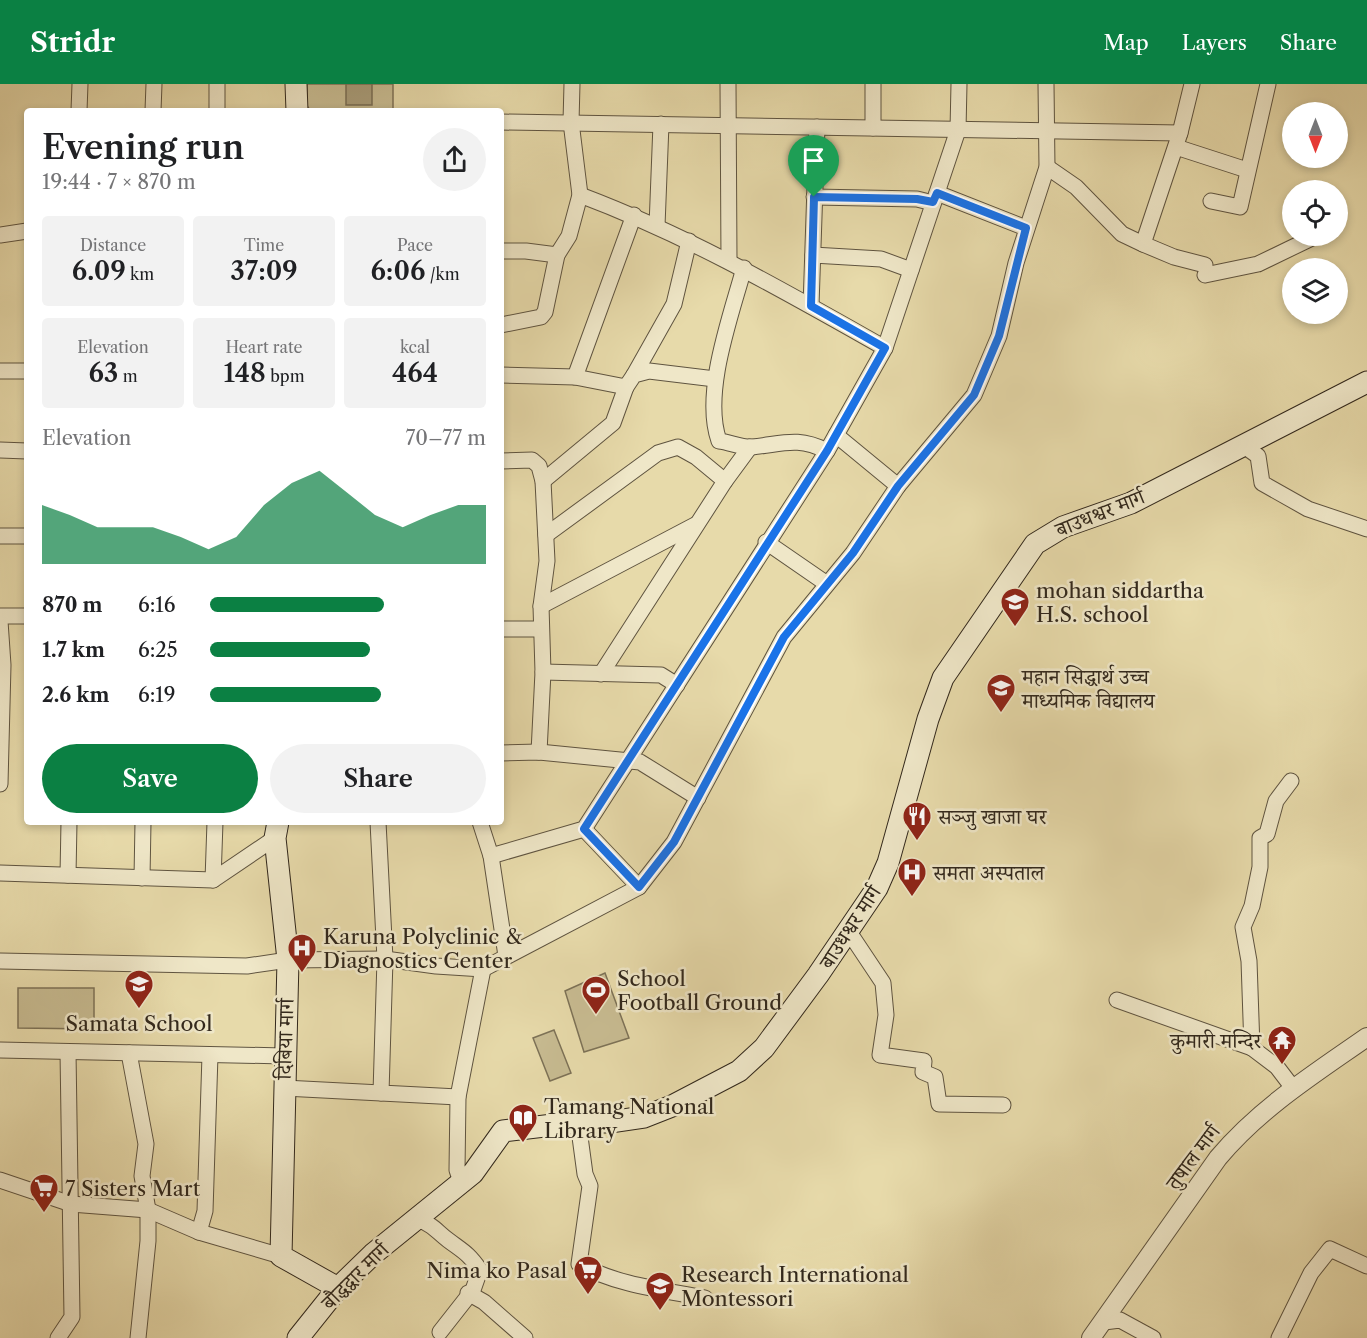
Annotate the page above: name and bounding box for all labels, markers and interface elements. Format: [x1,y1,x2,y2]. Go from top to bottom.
text: Stridr [30,25,115,59]
text: Map [1104,30,1149,55]
text: Layers [1182,30,1247,55]
text: Share [1280,30,1337,55]
north arrow [1282,102,1348,168]
map controls [1282,102,1348,324]
text: Evening run [42,127,244,168]
button: share [423,128,486,191]
pin [788,135,839,197]
icon: arrive [797,144,830,177]
text: 19:44 · 7 × 870 m [42,170,196,194]
button: locate [1282,180,1348,246]
text: Distance [80,235,146,255]
text: Time [244,235,284,255]
text: Pace [397,235,433,255]
text: 6.09 [72,255,126,287]
text: 37:09 [230,255,298,287]
text: 6:06 [370,255,425,287]
button: layers [1282,258,1348,324]
text: km [126,264,154,284]
text: /km [425,264,460,284]
text: Elevation [77,337,149,357]
text: Heart rate [225,337,303,357]
text: kcal [400,337,430,357]
text: 63 [88,357,118,389]
text: 148 [223,357,266,389]
text: 464 [392,357,438,389]
text: m [118,366,138,386]
text: bpm [266,366,305,386]
text: Elevation [42,426,131,450]
text: 70–77 m [405,426,486,450]
street label: बाउधश्वर मार्ग [1051,483,1149,543]
place label: mohan siddartha H.S. school [1036,578,1205,627]
school or university icon: mohan siddartha H.S. school [999,586,1031,628]
text: 870 m [42,593,102,617]
text: 6:16 [138,593,175,617]
text: 1.7 km [42,638,105,662]
text: 6:25 [138,638,178,662]
place label: महान सिद्धार्थ उच्च माध्यमिक विद्यालय [1021,664,1156,713]
school or university icon: महान सिद्धार्थ उच्च माध्यमिक विद्यालय [985,672,1017,714]
text: 2.6 km [42,683,109,707]
text: 6:19 [138,683,175,707]
button: Save [42,744,258,813]
button: Share [270,744,486,813]
restaurant icon: सञ्जु खाजा घर [901,800,933,842]
place label: सञ्जु खाजा घर [937,804,1047,831]
hospital icon: समता अस्पताल [896,856,928,898]
place label: समता अस्पताल [932,860,1046,885]
street label: बाउधश्वर मार्ग [813,880,887,974]
place label: Karuna Polyclinic & Diagnostics Center [323,924,522,973]
hospital icon: Karuna Polyclinic & Diagnostics Center [286,932,318,974]
place label: School Football Ground [617,966,782,1015]
school or university icon: Samata School [123,968,155,1010]
sports icon: School Football Ground [580,974,612,1016]
street label: दिबिया मार्ग [271,997,299,1081]
place label: Samata School [66,1011,212,1036]
temple icon: कुमारी मन्दिर [1266,1024,1298,1066]
place label: कुमारी मन्दिर [1169,1028,1262,1055]
place label: Tamang National Library [544,1094,714,1143]
library icon: Tamang National Library [507,1102,539,1144]
street label: तुषाल मार्ग [1160,1119,1228,1196]
supermarket icon: 7 Sisters Mart [28,1172,60,1214]
place label: 7 Sisters Mart [65,1176,201,1201]
street label: बौद्धद्वार मार्ग [316,1237,394,1315]
supermarket icon: Nima ko Pasal [572,1254,604,1296]
place label: Nima ko Pasal [427,1258,567,1283]
place label: Research International Montessori [681,1262,909,1311]
school or university icon: Research International Montessori [644,1270,676,1312]

